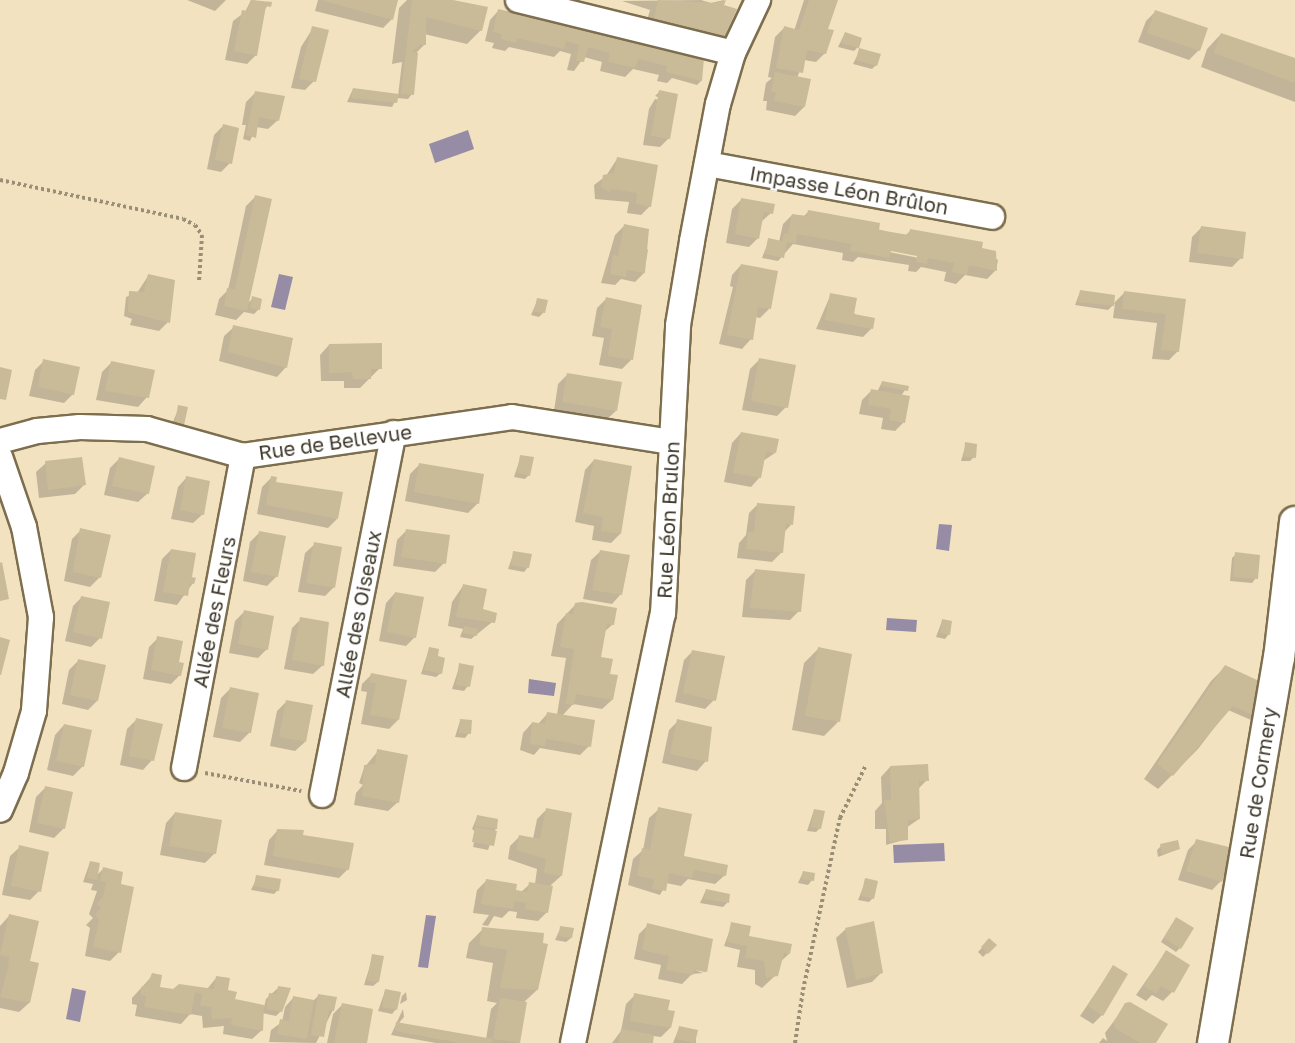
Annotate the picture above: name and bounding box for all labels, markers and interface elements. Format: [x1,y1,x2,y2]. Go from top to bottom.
street label: Impasse Léon Brûlon [748,161,950,219]
street label: Rue de Bellevue [257,419,413,465]
street label: Rue Léon Brulon [652,441,684,599]
street label: Allée des Oiseaux [330,528,386,700]
street label: Allée des Fleurs [188,534,240,690]
street label: Rue de Cormery [1234,706,1282,860]

